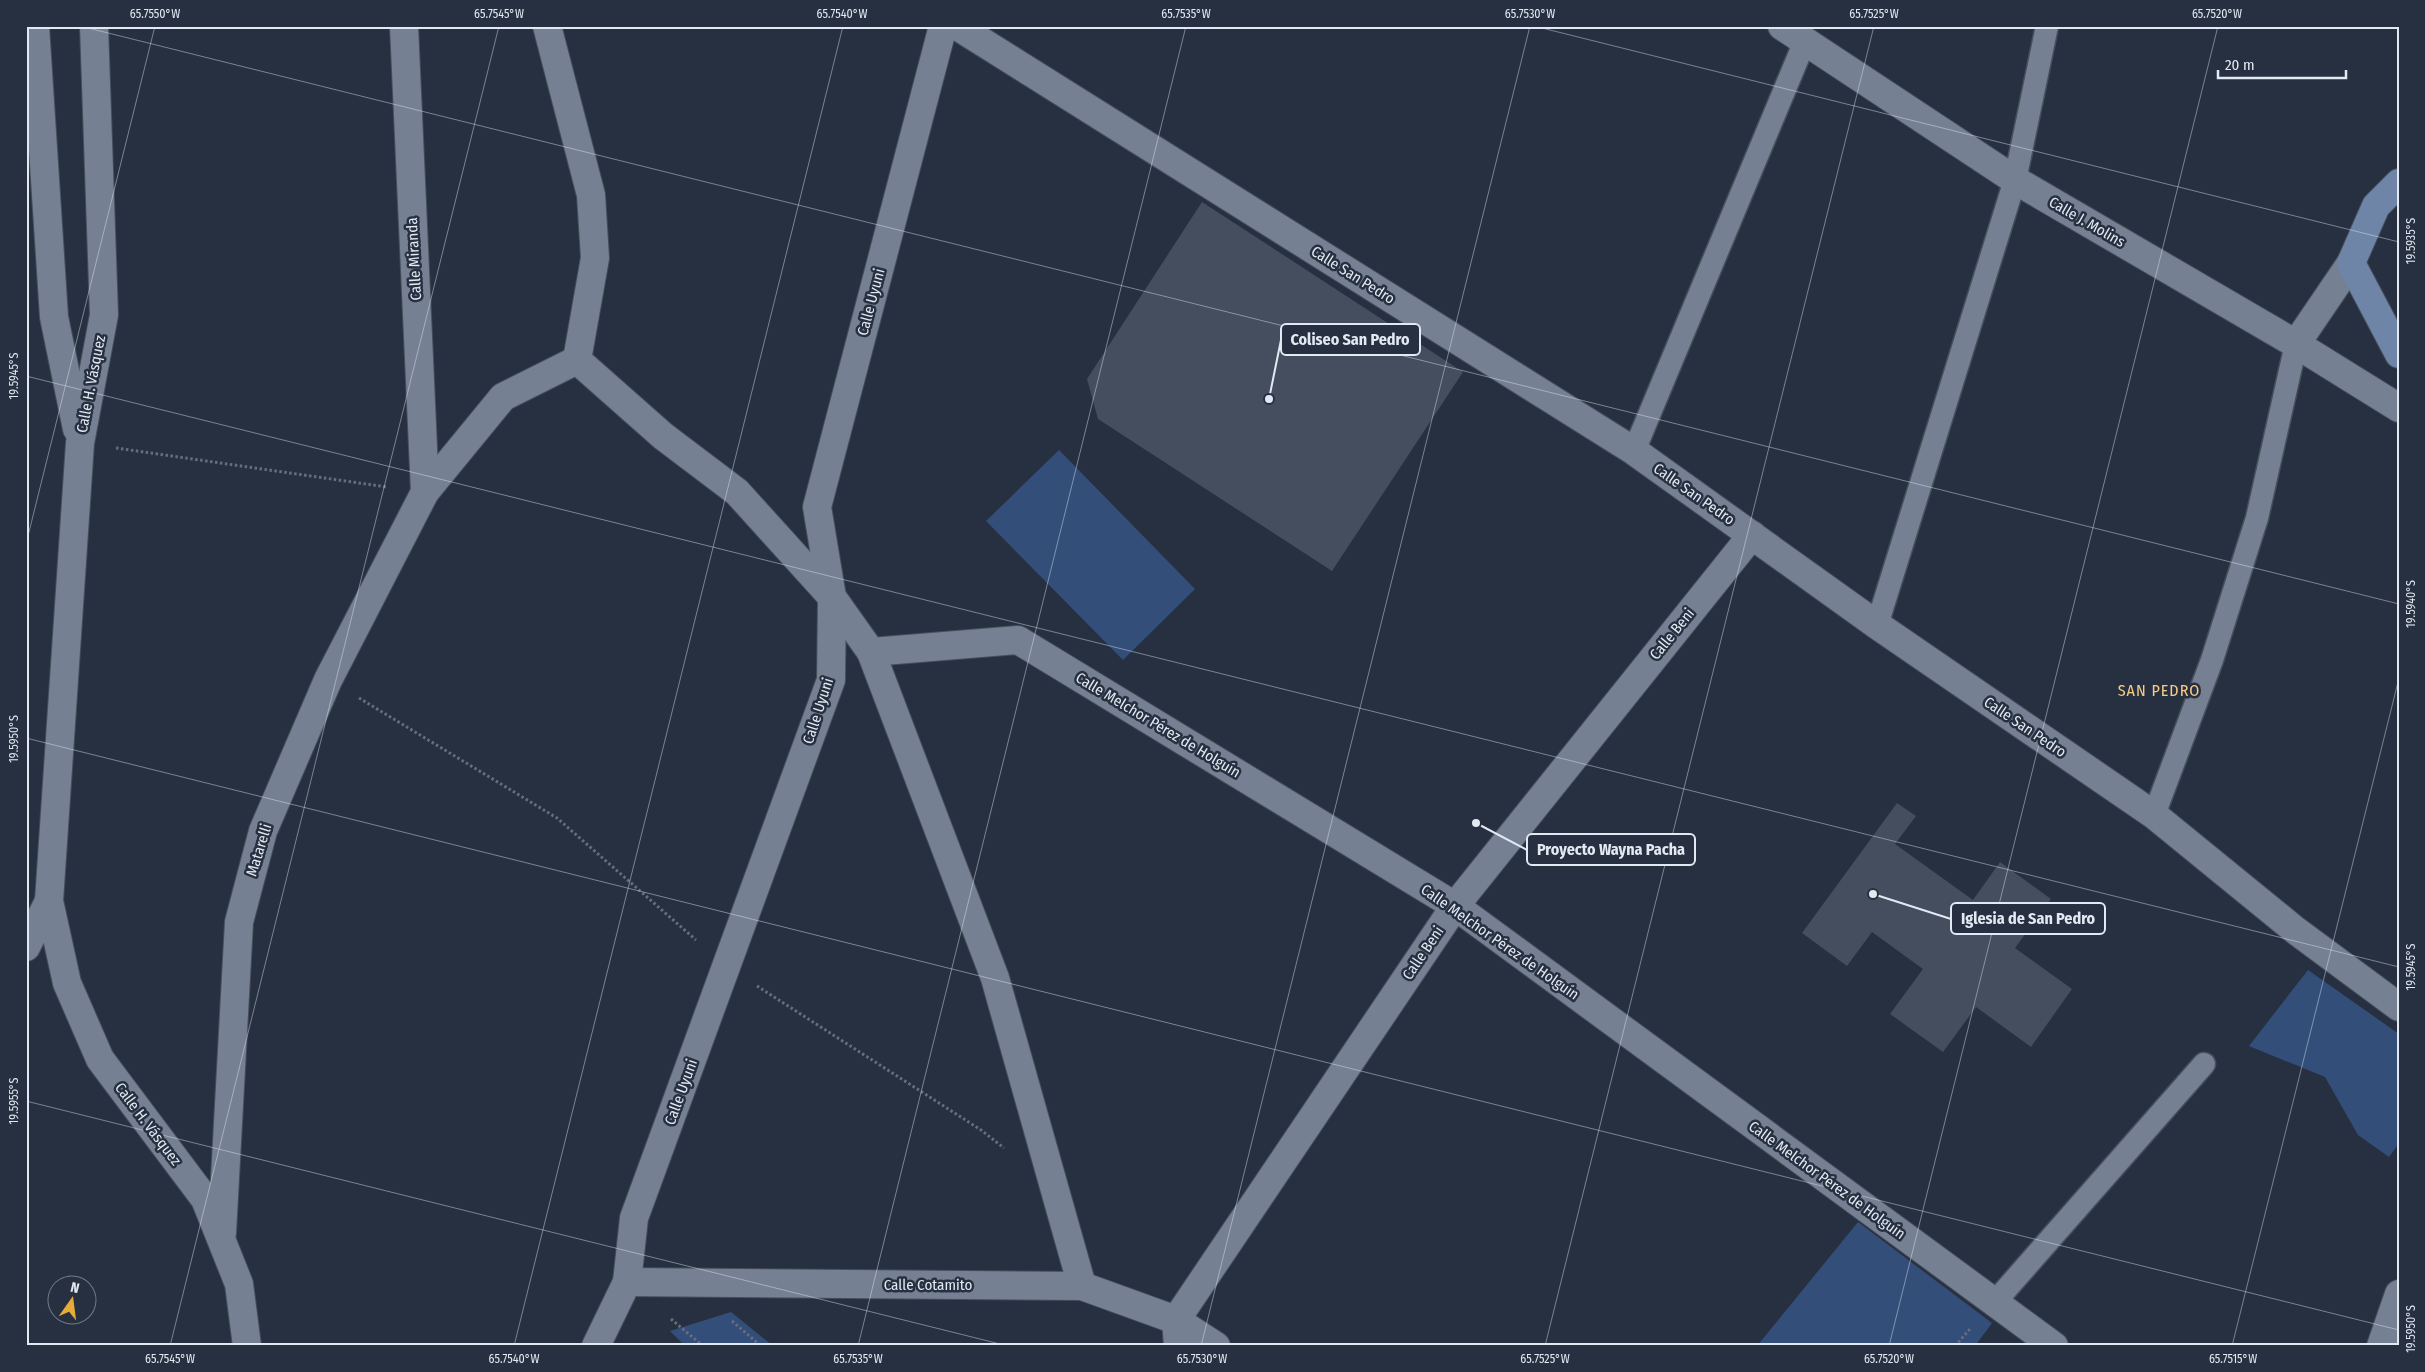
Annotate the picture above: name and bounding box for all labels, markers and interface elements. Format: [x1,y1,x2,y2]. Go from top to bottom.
text: 65.7550°W [130,7,180,21]
text: 65.7545°W [474,7,524,21]
text: 65.7540°W [817,7,867,21]
text: 65.7535°W [1161,7,1211,21]
text: 65.7530°W [1505,7,1555,21]
text: 65.7525°W [1849,7,1899,21]
text: 65.7520°W [2192,7,2242,21]
scale bar [2218,48,2345,80]
text: 20 m [2225,56,2255,74]
street label: Calle J. Molins [2046,193,2128,251]
street label: Calle Miranda [403,217,425,301]
text: 19.5935°S [2404,218,2418,264]
street label: Calle San Pedro [1308,242,1398,308]
street label: Calle Uyuni [853,267,889,337]
callout: Coliseo San Pedro [1281,324,1420,355]
text: Coliseo San Pedro [1290,330,1410,349]
street label: Calle H. Vásquez [73,334,109,434]
text: 19.5945°S [7,353,21,399]
street label: Calle San Pedro [1650,459,1738,529]
text: 19.5940°S [2404,580,2418,628]
street label: Calle Beni [1646,605,1698,663]
street label: Calle Melchor Pérez de Holguín [1072,669,1244,781]
street label: Calle Uyuni [799,676,837,746]
district label: SAN PEDRO [2118,681,2200,700]
street label: Calle San Pedro [1980,693,2070,761]
text: 19.5950°S [7,715,21,763]
street label: Matarelli [242,822,276,878]
callout: Proyecto Wayna Pacha [1527,834,1695,865]
text: Proyecto Wayna Pacha [1537,840,1685,859]
street label: Calle Melchor Pérez de Holguín [1417,880,1583,1004]
callout: Iglesia de San Pedro [1951,903,2105,934]
text: Iglesia de San Pedro [1961,909,2096,928]
street label: Calle Beni [1399,923,1447,983]
text: 19.5945°S [2404,944,2418,990]
street label: Calle Uyuni [661,1057,701,1127]
text: 19.5955°S [7,1078,21,1124]
street label: Calle H. Vásquez [111,1079,185,1169]
street label: Calle Melchor Pérez de Holguín [1745,1117,1909,1243]
north arrow [48,1274,98,1324]
street label: Calle Cotamito [884,1276,972,1294]
text: N [69,1279,81,1297]
text: 19.5950°S [2404,1305,2418,1353]
text: 65.7545°W [145,1352,195,1366]
text: 65.7540°W [489,1352,539,1366]
text: 65.7535°W [833,1352,883,1366]
text: 65.7530°W [1177,1352,1227,1366]
text: 65.7525°W [1520,1352,1570,1366]
text: 65.7520°W [1864,1352,1914,1366]
text: 65.7515°W [2209,1352,2257,1366]

